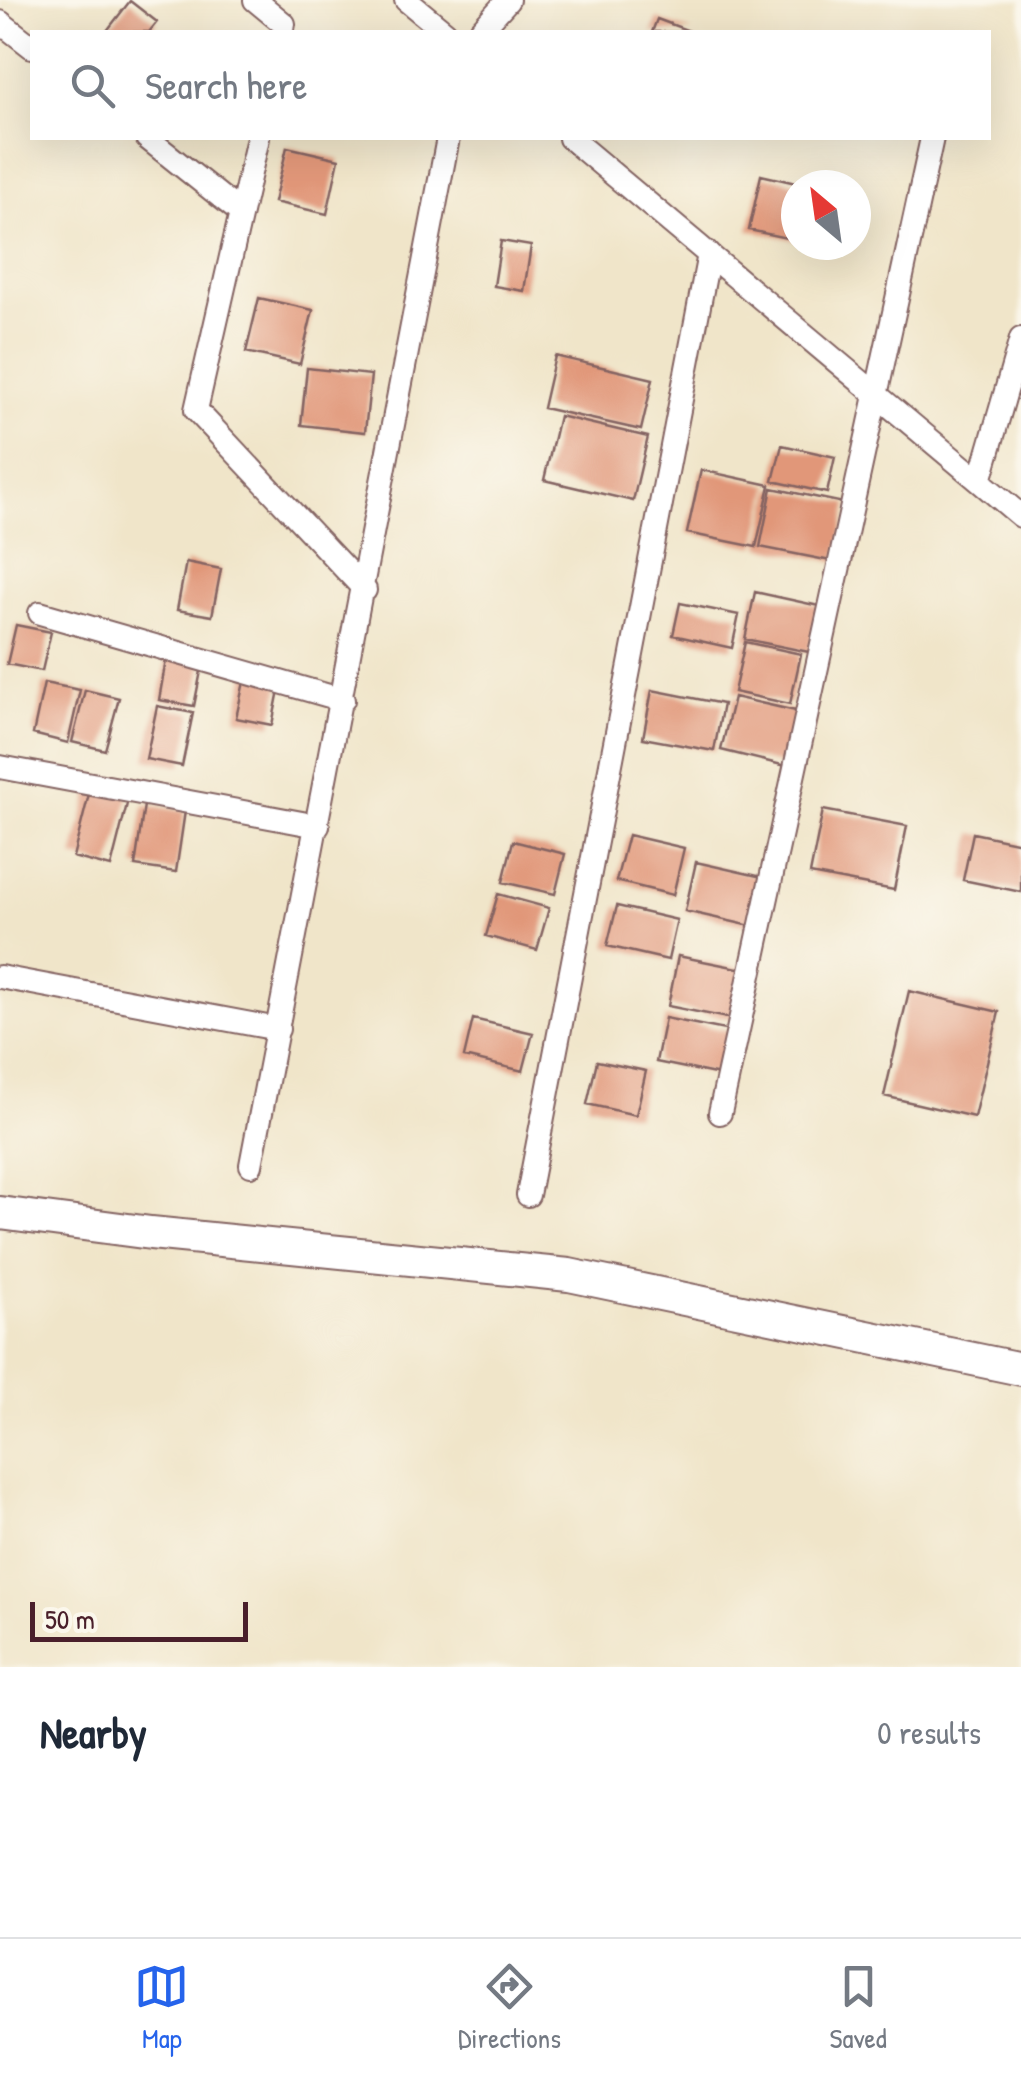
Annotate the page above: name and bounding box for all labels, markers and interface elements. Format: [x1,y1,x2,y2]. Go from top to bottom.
search box [30,30,991,140]
icon: search [65,58,120,113]
text: Search here [145,59,307,111]
north arrow [781,170,871,260]
scale bar [30,1597,248,1642]
text: 50 m [45,1600,95,1638]
text: Nearby [40,1704,147,1761]
text: 0 results [877,1711,981,1754]
tab: Map [134,1959,189,2057]
tab: Directions [458,1959,561,2057]
tab: Saved [830,1959,887,2057]

